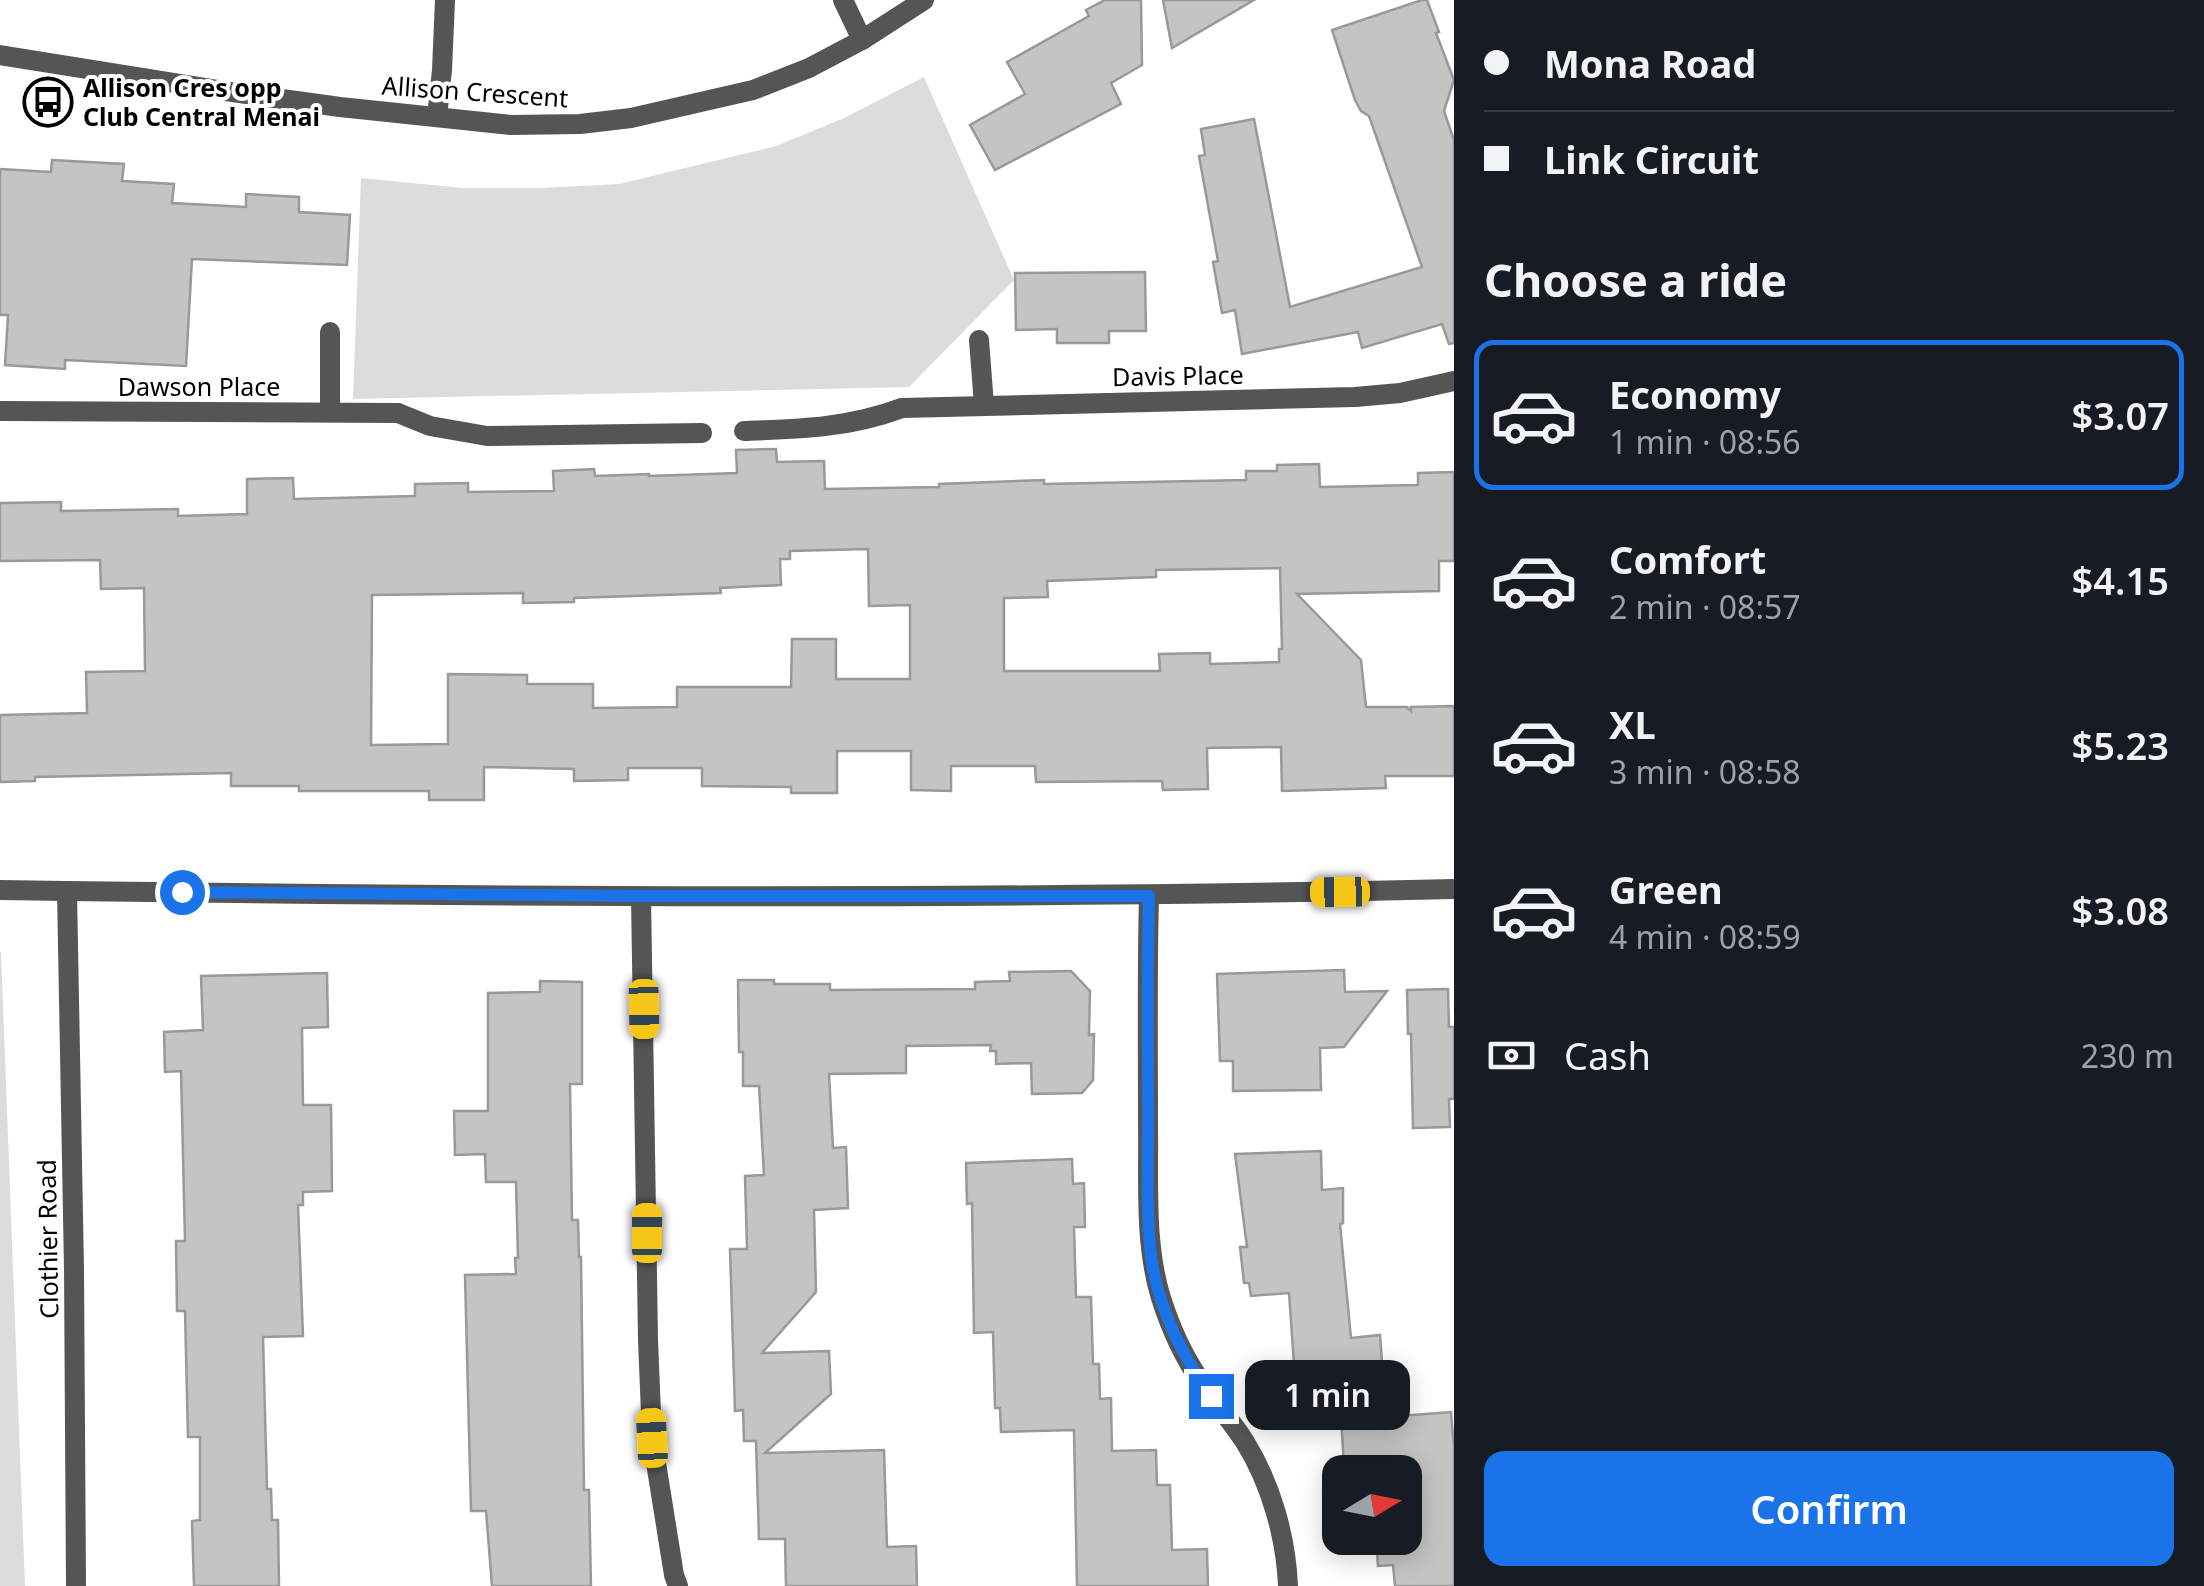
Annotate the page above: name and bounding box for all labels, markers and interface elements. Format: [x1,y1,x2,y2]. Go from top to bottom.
text: Mona Road [1544,37,1756,89]
street label: Allison Crescent [381,68,569,114]
place label: Allison Cres opp Club Central Menai [83,70,320,133]
bus stop icon: Allison Cres opp Club Central Menai [22,76,74,128]
text: Link Circuit [1544,133,1759,185]
text: Choose a ride [1484,249,1787,310]
street label: Davis Place [1112,357,1244,393]
text: Economy [1609,368,1781,420]
street label: Dawson Place [118,369,280,403]
icon: car [1489,370,1579,460]
text: $3.07 [2072,389,2169,441]
text: 1 min · 08:56 [1609,420,1801,463]
text: Comfort [1609,533,1766,585]
icon: car [1489,535,1579,625]
text: $4.15 [2072,554,2169,606]
text: 2 min · 08:57 [1609,585,1801,628]
text: XL [1609,698,1656,750]
icon: car [1489,700,1579,790]
text: $5.23 [2072,719,2169,771]
text: 3 min · 08:58 [1609,750,1801,793]
text: Green [1609,863,1723,915]
icon: car [1489,865,1579,955]
route start [160,870,205,915]
car [1310,876,1370,908]
text: $3.08 [2072,884,2169,936]
text: 4 min · 08:59 [1609,915,1801,958]
car [628,979,660,1039]
icon: cash [1484,1028,1539,1083]
text: Cash [1564,1029,1651,1081]
text: 230 m [2081,1034,2174,1077]
street label: Clothier Road [29,1159,65,1319]
car [632,1203,662,1263]
callout: 1 min [1246,1361,1411,1431]
text: 1 min [1284,1373,1371,1416]
route end [1189,1374,1234,1419]
car [635,1407,669,1469]
button: Confirm [1484,1451,2174,1566]
north arrow [1322,1455,1422,1555]
map controls [1322,1455,1422,1555]

